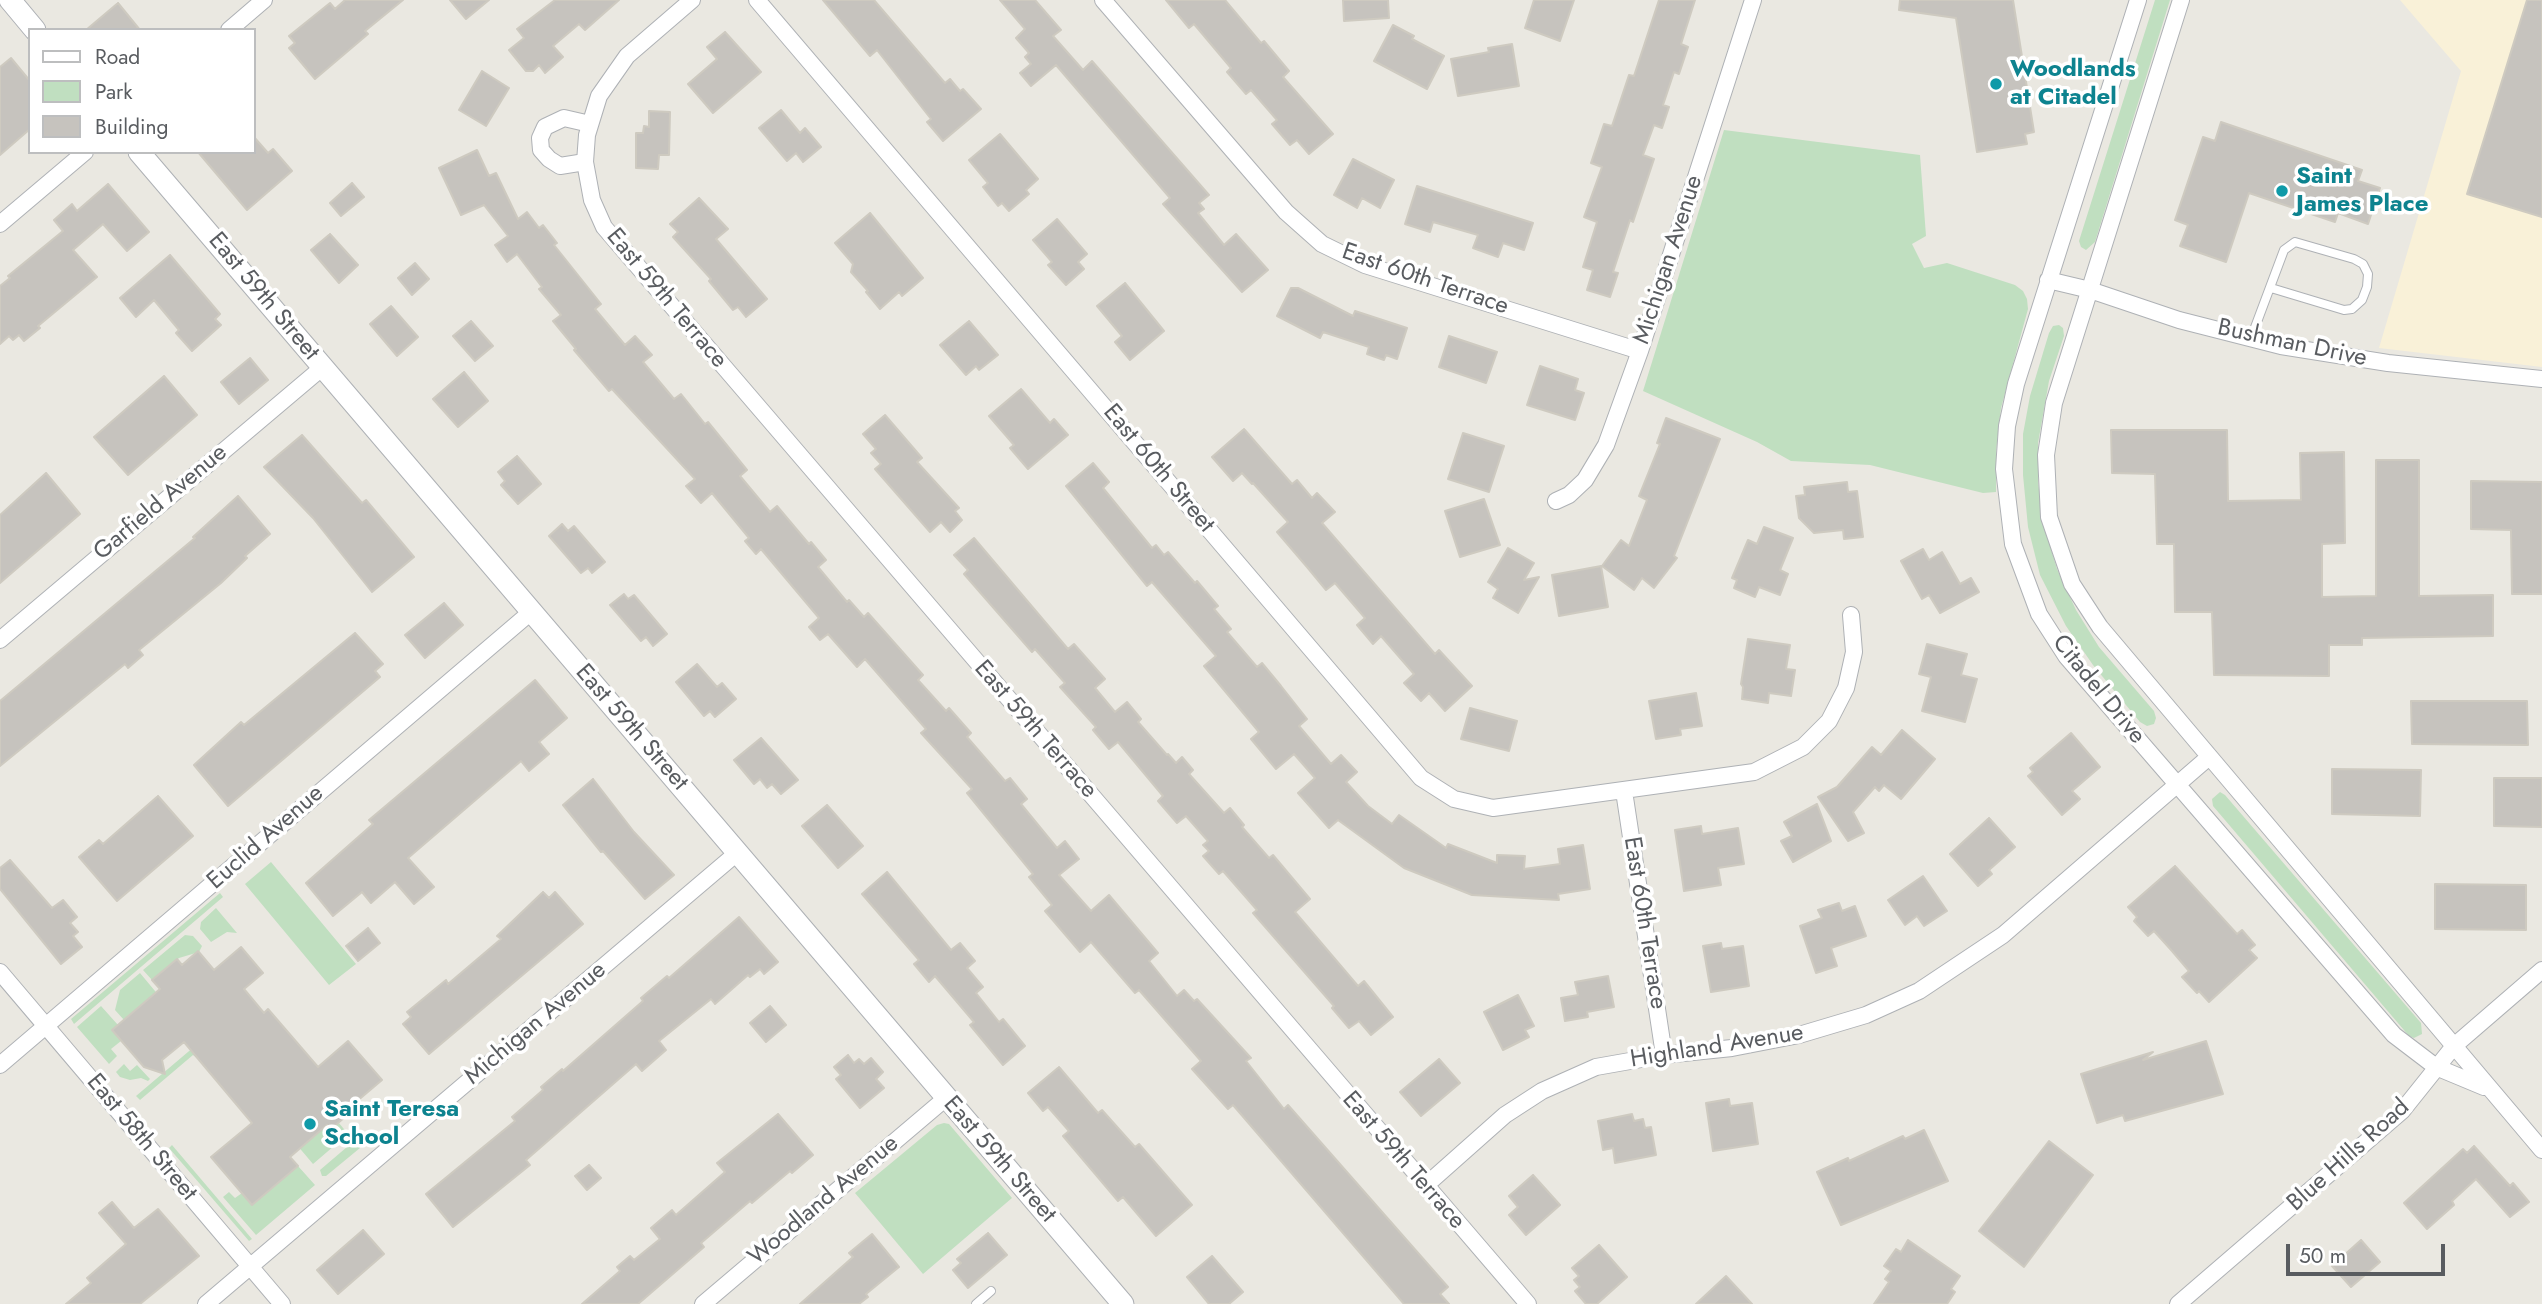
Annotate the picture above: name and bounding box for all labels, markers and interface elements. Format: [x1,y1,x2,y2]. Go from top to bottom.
legend [28,28,256,154]
text: Road [95,42,140,72]
place label: Woodlands at Citadel [2010,56,2136,112]
marker: Woodlands at Citadel [1988,76,2004,92]
text: Park [95,77,132,107]
text: Building [95,112,168,142]
place label: Saint James Place [2296,163,2428,219]
street label: Michigan Avenue [1628,172,1710,348]
marker: Saint James Place [2274,183,2290,199]
street label: East 59th Terrace [599,223,733,375]
street label: East 59th Street [201,227,325,367]
street label: East 60th Terrace [1338,238,1512,322]
street label: Bushman Drive [2215,314,2369,374]
street label: East 60th Street [1096,399,1220,539]
street label: Garfield Avenue [89,439,233,567]
street label: Citadel Drive [2045,630,2151,750]
street label: East 59th Terrace [967,655,1103,805]
street label: East 59th Street [568,659,694,797]
street label: Euclid Avenue [202,780,330,896]
street label: East 60th Terrace [1616,835,1672,1011]
street label: Michigan Avenue [459,956,613,1092]
street label: Highland Avenue [1628,1019,1806,1075]
street label: East 58th Street [80,1069,202,1207]
street label: East 59th Terrace [1335,1086,1471,1236]
street label: East 59th Street [936,1091,1062,1229]
street label: Blue Hills Road [2282,1094,2416,1218]
place label: Saint Teresa School [324,1096,459,1152]
marker: Saint Teresa School [302,1116,318,1132]
street label: Woodland Avenue [743,1130,905,1272]
scale bar [2290,1230,2449,1274]
text: 50 m [2299,1241,2346,1271]

